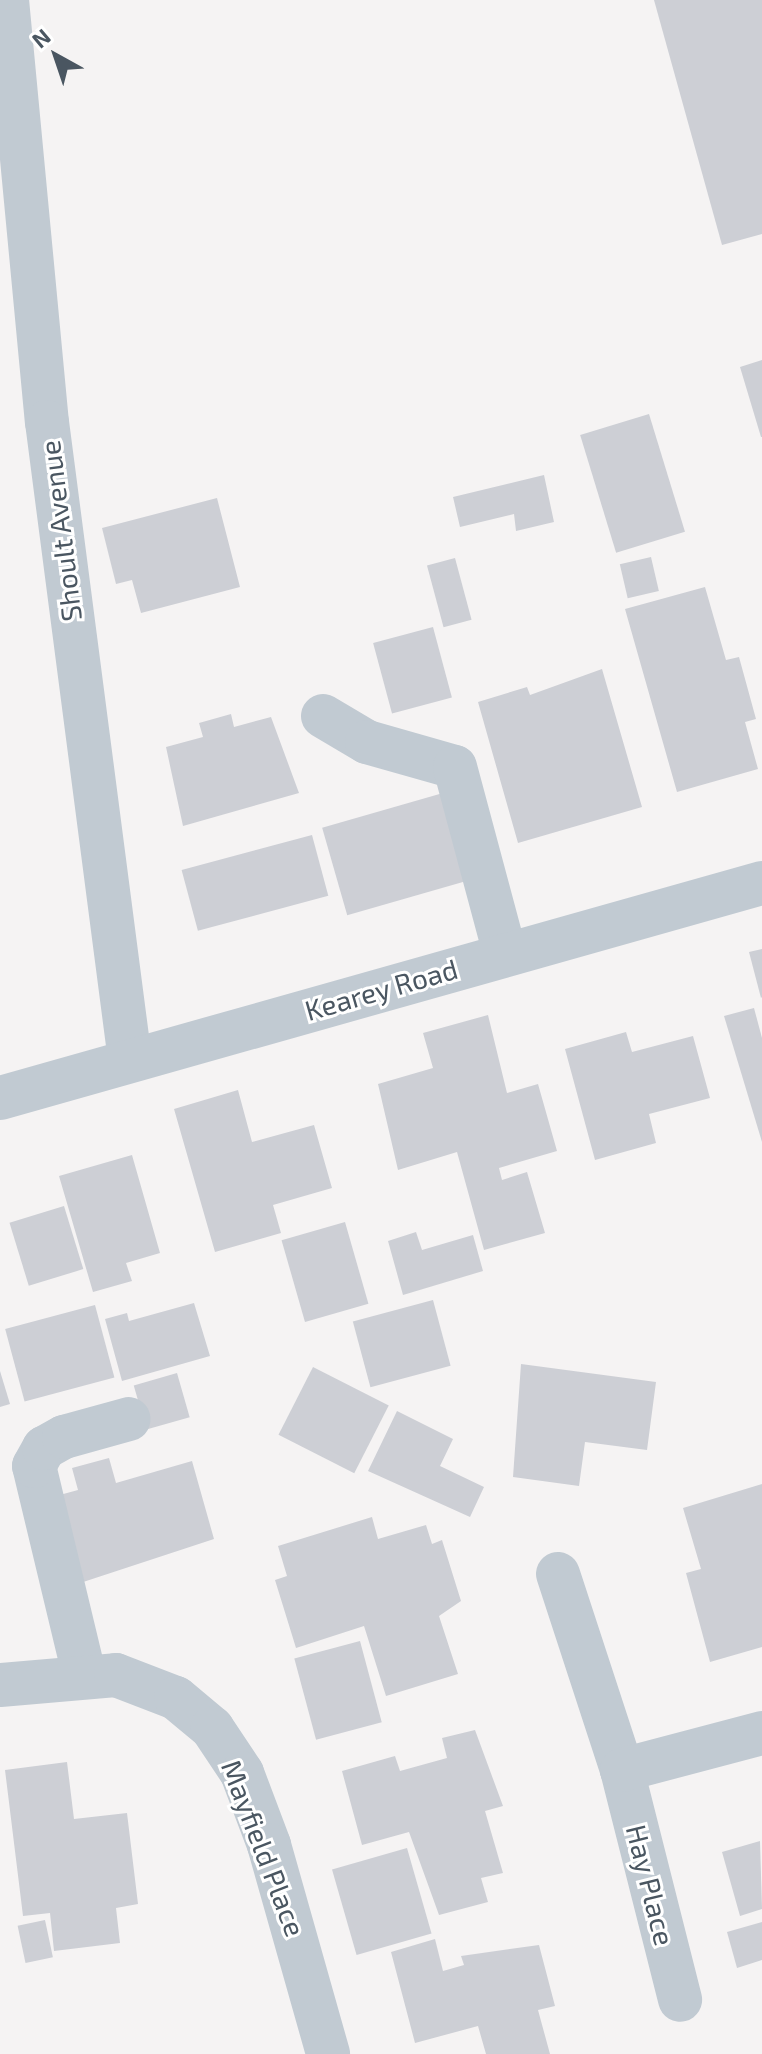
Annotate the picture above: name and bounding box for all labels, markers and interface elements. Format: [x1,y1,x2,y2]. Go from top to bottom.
north arrow [16,16,96,96]
text: N [26,23,55,53]
street label: Shoult Avenue [32,438,88,624]
street label: Kearey Road [300,951,462,1027]
street label: Mayfield Place [215,1755,313,1941]
street label: Hay Place [620,1821,682,1949]

